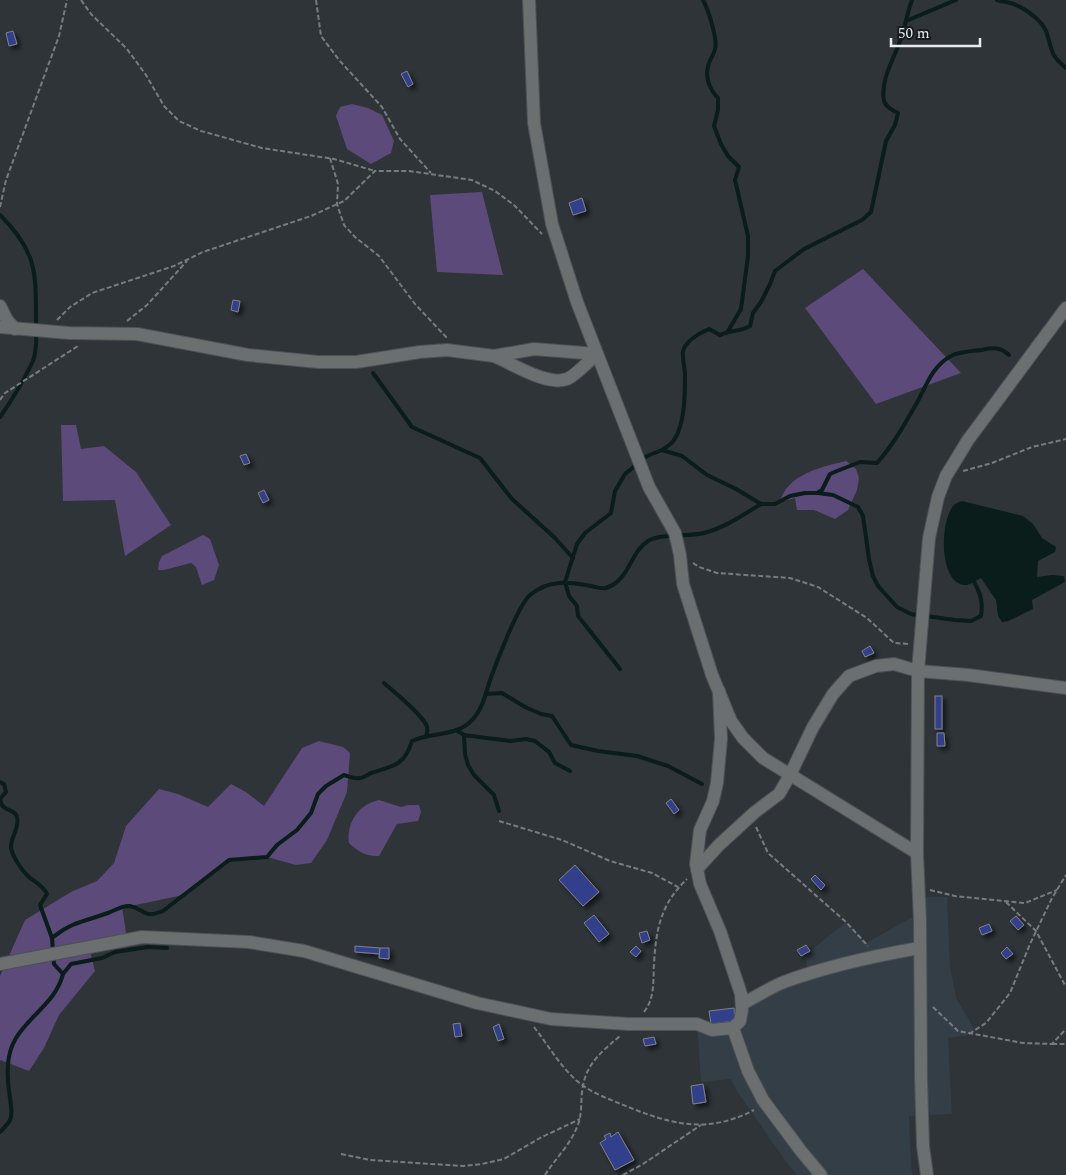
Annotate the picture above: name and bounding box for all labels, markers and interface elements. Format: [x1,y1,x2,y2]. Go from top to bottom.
scale bar [891,15,980,47]
text: 50 m [898,22,930,45]

